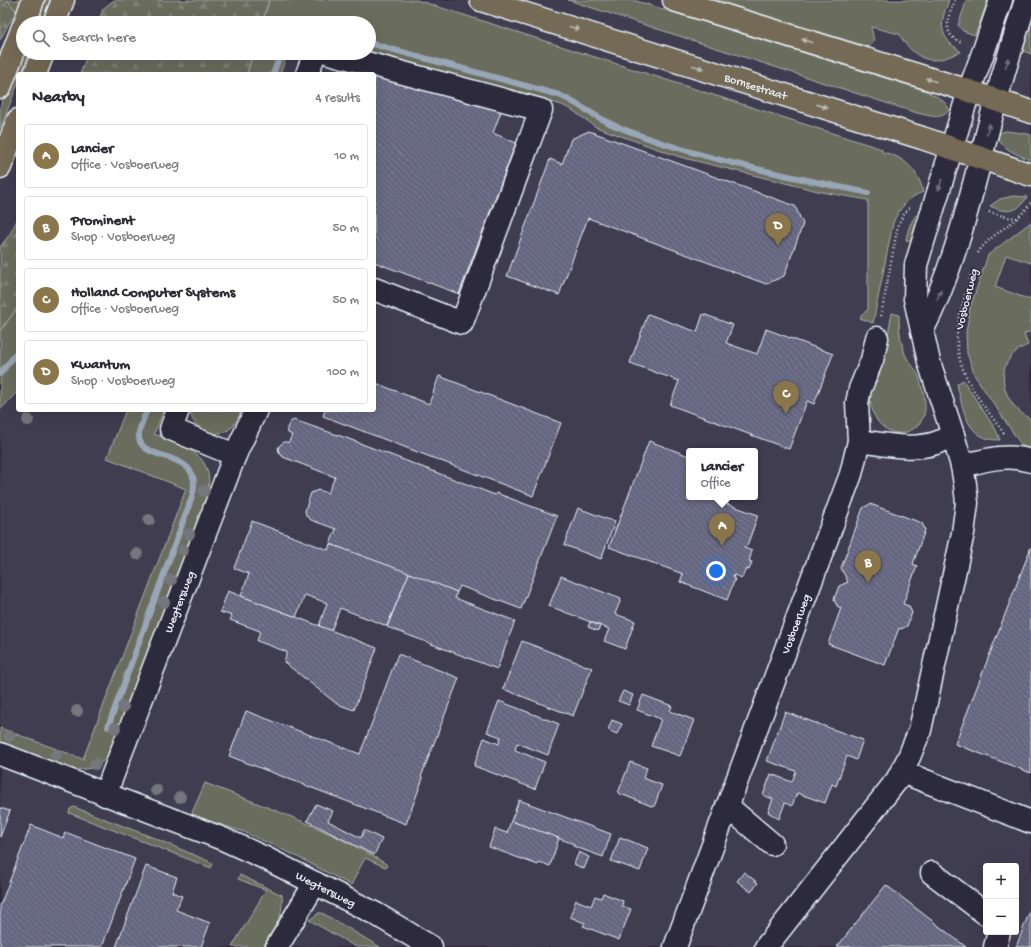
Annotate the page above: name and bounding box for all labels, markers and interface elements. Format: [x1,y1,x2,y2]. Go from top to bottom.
search box [16,16,376,60]
one-way arrow [568,25,580,31]
icon: search [30,27,52,49]
text: Search here [62,29,136,47]
one-way arrow [801,38,813,44]
one-way arrow [1004,57,1010,69]
one-way arrow [692,64,704,70]
street label: Bornsestraat [721,71,789,105]
one-way arrow [925,77,937,83]
text: Nearby [32,88,85,108]
text: 4 results [316,91,360,106]
one-way arrow [816,103,828,109]
one-way arrow [986,123,992,135]
text: Lancier [71,140,113,158]
text: A [42,149,50,164]
text: 10 m [334,149,359,164]
text: Office · Vosboerweg [71,158,179,173]
one-way arrow [937,179,943,191]
text: Prominent [71,212,134,230]
pin: D [765,213,791,246]
text: B [43,221,49,236]
text: 50 m [332,221,359,236]
text: Shop · Vosboerweg [71,230,175,245]
street label: Vosboerweg [953,267,982,333]
text: Holland Computer Systems [71,284,235,302]
one-way arrow [937,289,943,301]
text: C [42,293,50,308]
text: 50 m [332,293,359,308]
text: Office · Vosboerweg [71,302,179,317]
text: Kwantum [71,356,130,374]
text: D [42,365,50,380]
text: 100 m [327,365,359,380]
text: Shop · Vosboerweg [71,374,175,389]
pin: C [773,381,799,414]
popup [686,448,758,500]
text: Lancier [701,458,743,476]
text: Office [701,476,731,491]
pin: A [709,513,735,546]
pin: B [855,550,881,583]
your location [706,561,726,581]
street label: Wegtersweg [163,569,199,635]
street label: Vosboerweg [779,592,815,657]
map controls [983,863,1019,935]
button: + [983,863,1019,899]
street label: Wegtersweg [293,870,358,912]
button: − [983,899,1019,935]

